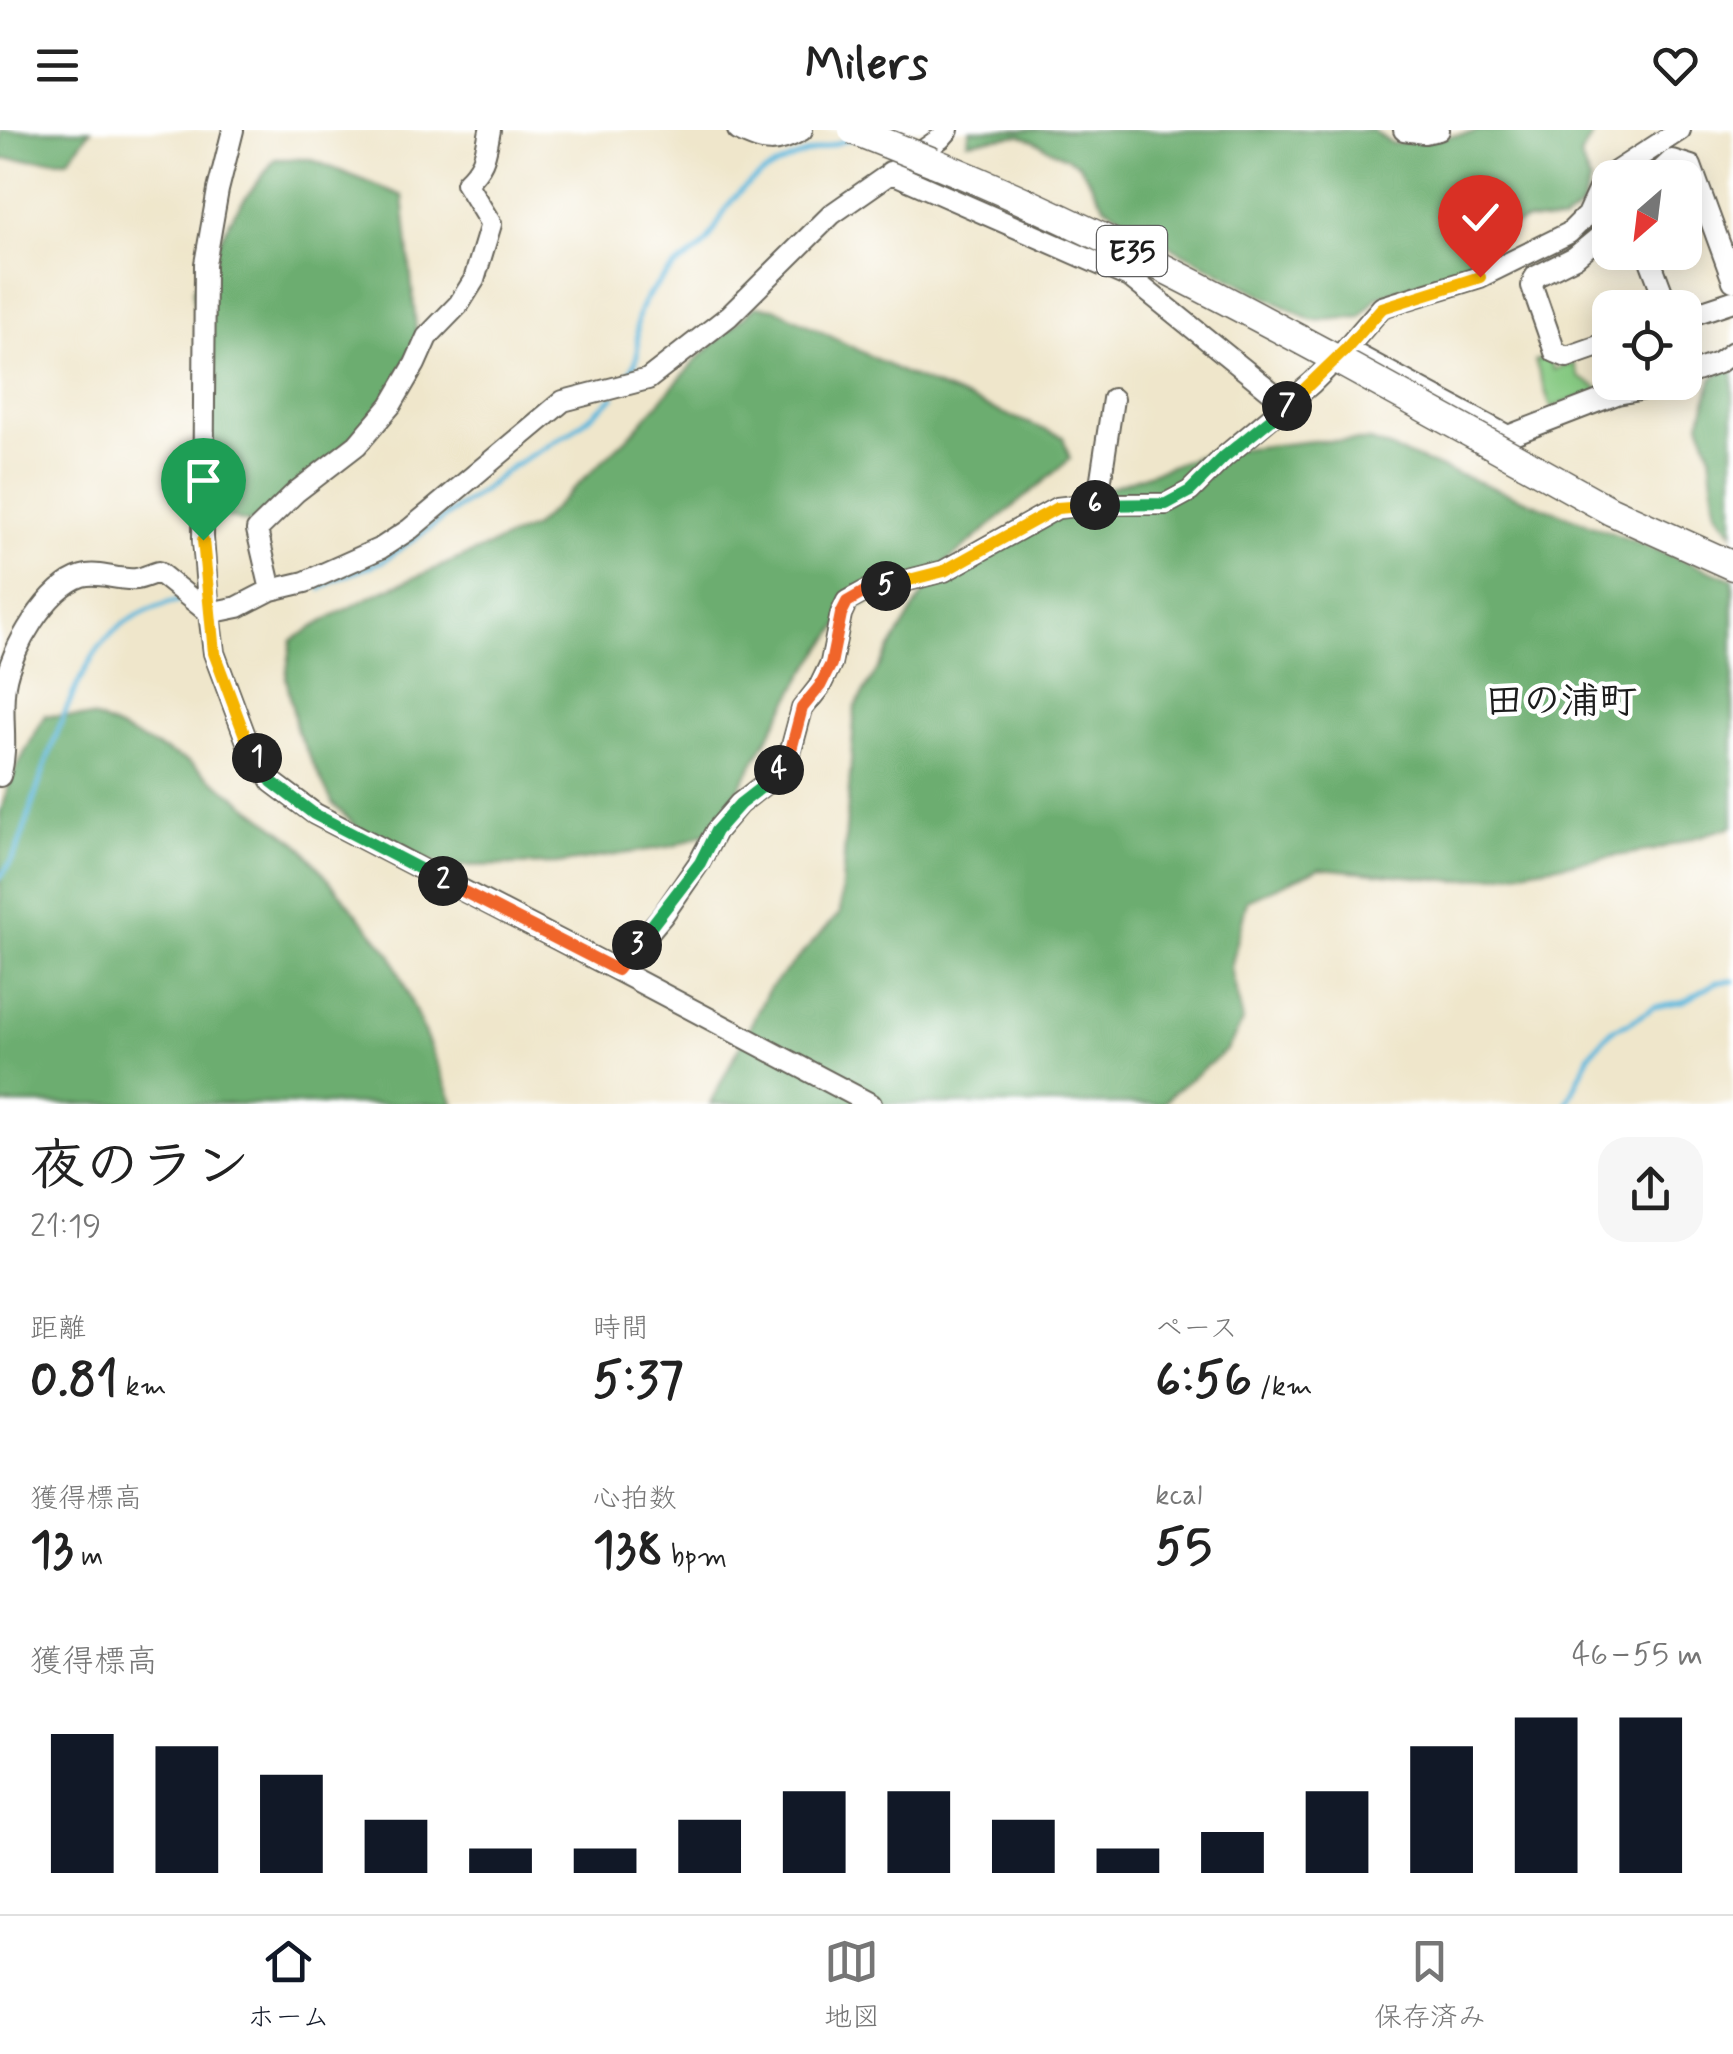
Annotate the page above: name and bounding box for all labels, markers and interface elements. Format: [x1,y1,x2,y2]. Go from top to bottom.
text: Milers [805,36,928,95]
icon: menu [30,38,85,93]
icon: heart [1648,38,1703,93]
north arrow [1592,160,1702,270]
map controls [1592,160,1702,400]
pin [1438,175,1523,278]
icon: check [1453,190,1508,245]
road number: E35 [1097,226,1167,276]
button: locate [1592,290,1702,400]
pin: 7 [1262,381,1312,431]
text: 7 [1279,387,1296,424]
pin [161,438,246,541]
icon: arrive [176,453,231,508]
pin: 6 [1070,480,1120,530]
text: 6 [1088,486,1102,523]
pin: 5 [861,561,911,611]
text: 5 [878,567,894,604]
district label: 田の浦町 [1485,678,1637,727]
pin: 1 [232,733,282,783]
text: 1 [251,739,263,776]
pin: 4 [754,745,804,795]
text: 4 [771,751,787,788]
pin: 2 [418,856,468,906]
text: 2 [436,862,450,899]
pin: 3 [612,920,662,970]
text: 3 [631,926,643,963]
text: 夜のラン [30,1132,250,1204]
button: share [1598,1137,1703,1242]
text: 21:19 [30,1206,101,1248]
text: 距離 [30,1311,86,1348]
text: 時間 [593,1311,649,1348]
text: ペース [1155,1311,1238,1348]
text: 0.81 [30,1348,118,1414]
text: 5:37 [593,1348,684,1414]
text: 6:56 [1155,1348,1252,1414]
text: km [118,1369,166,1406]
text: /km [1252,1369,1313,1406]
text: kcal [1155,1478,1202,1515]
text: 獲得標高 [30,1481,142,1518]
text: 心拍数 [593,1481,677,1518]
text: 55 [1155,1515,1212,1581]
text: 13 [30,1518,74,1584]
text: 138 [593,1518,663,1584]
text: m [74,1539,103,1576]
text: bpm [663,1539,727,1576]
text: 46–55 m [1572,1634,1703,1676]
text: 獲得標高 [30,1641,158,1683]
tab: ホーム [247,1934,330,2037]
tab: 地図 [824,1934,880,2037]
tab: 保存済み [1374,1934,1486,2037]

